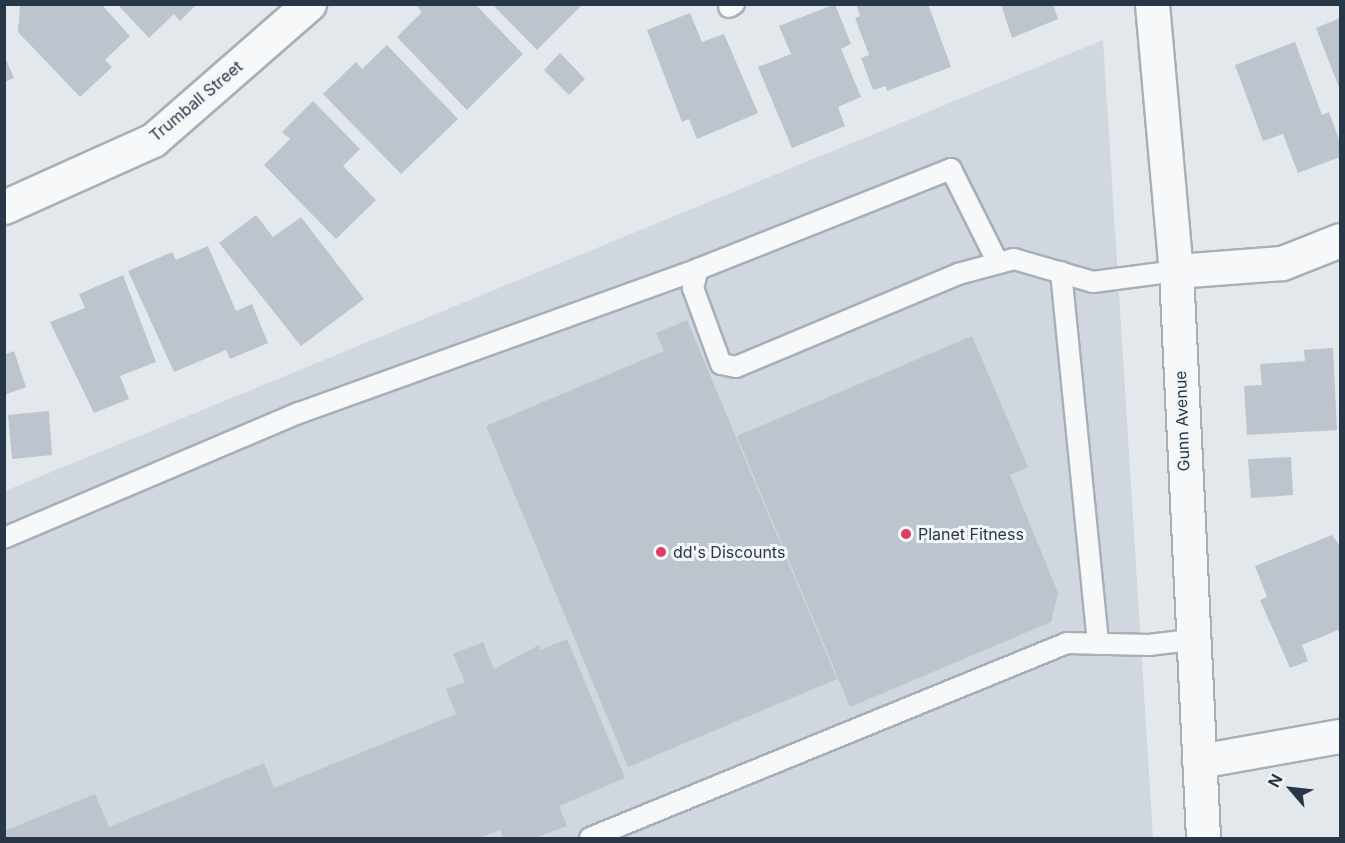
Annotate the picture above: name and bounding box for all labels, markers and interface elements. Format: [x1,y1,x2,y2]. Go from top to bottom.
street label: Trumball Street [146,57,246,145]
street label: Gunn Avenue [1171,370,1193,472]
place label: Planet Fitness [918,524,1024,544]
marker: Planet Fitness [899,527,913,541]
place label: dd's Discounts [673,542,785,562]
marker: dd's Discounts [654,545,668,559]
north arrow [1261,759,1321,819]
text: N [1263,770,1287,791]

